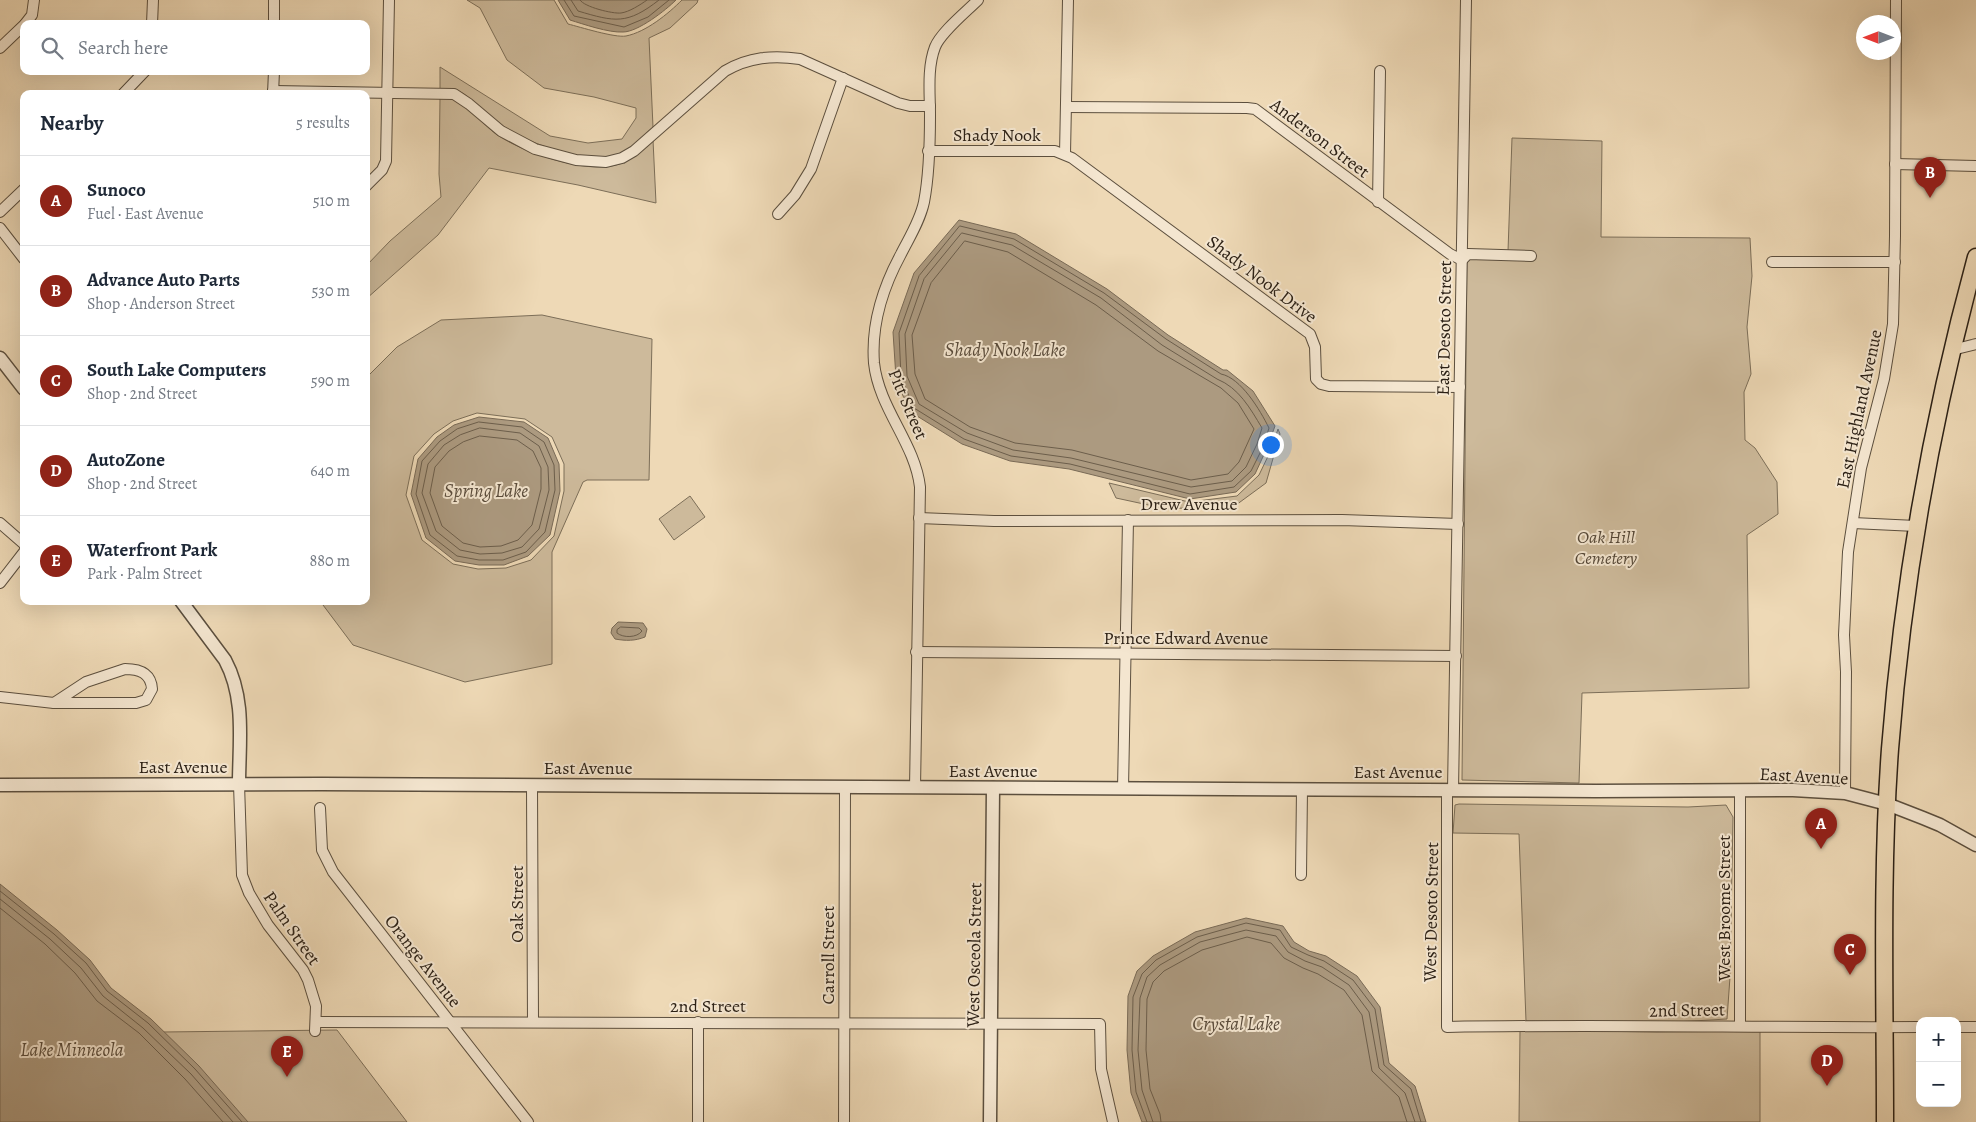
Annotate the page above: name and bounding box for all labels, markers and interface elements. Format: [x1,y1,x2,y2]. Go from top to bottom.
north arrow [1856,15,1901,60]
search box [20,20,370,75]
icon: search [38,34,66,62]
text: Search here [78,35,168,61]
street label: Anderson Street [1265,92,1375,183]
text: Nearby [40,109,103,137]
text: 5 results [296,112,350,134]
street label: Shady Nook [953,123,1041,147]
pin: B [1914,157,1946,198]
text: Sunoco [87,177,146,203]
text: A [51,190,61,212]
text: 510 m [313,190,350,212]
text: Fuel · East Avenue [87,203,204,225]
street label: Shady Nook Drive [1202,230,1322,328]
street label: East Desoto Street [1431,260,1457,396]
text: Advance Auto Parts [87,267,240,293]
text: B [51,280,61,302]
text: 530 m [311,280,350,302]
text: Shop · Anderson Street [87,293,235,315]
street label: East Highland Avenue [1830,327,1888,491]
water label: Shady Nook Lake [945,337,1065,363]
text: South Lake Computers [87,357,266,383]
street label: Pitt Street [882,365,934,443]
text: C [51,370,61,392]
text: 590 m [311,370,350,392]
text: Shop · 2nd Street [87,383,197,405]
your location [1258,432,1284,458]
text: AutoZone [87,447,165,473]
text: D [50,460,62,482]
text: 640 m [310,460,350,482]
text: Shop · 2nd Street [87,473,197,495]
water label: Spring Lake [444,478,528,504]
street label: Drew Avenue [1140,492,1238,516]
park label: Oak Hill Cemetery [1575,525,1637,570]
text: Waterfront Park [87,537,217,563]
text: E [51,550,61,572]
text: 880 m [309,550,350,572]
text: Park · Palm Street [87,563,202,585]
street label: Prince Edward Avenue [1104,626,1268,650]
street label: East Avenue [138,755,228,779]
street label: East Avenue [543,756,633,780]
street label: East Avenue [948,759,1038,783]
street label: East Avenue [1353,760,1443,784]
street label: East Avenue [1759,762,1849,790]
pin: A [1805,808,1837,849]
street label: West Broome Street [1712,835,1736,982]
street label: West Desoto Street [1418,842,1444,983]
street label: Oak Street [505,865,529,943]
street label: West Osceola Street [961,882,987,1029]
street label: Palm Street [258,886,326,970]
street label: Carroll Street [816,906,840,1004]
street label: Orange Avenue [379,910,467,1012]
pin: C [1834,934,1866,975]
street label: 2nd Street [670,994,746,1018]
street label: 2nd Street [1649,997,1725,1023]
water label: Crystal Lake [1192,1011,1280,1037]
map controls [1916,1017,1961,1107]
button: + [1916,1017,1961,1062]
pin: E [271,1036,303,1077]
water label: Lake Minneola [20,1037,124,1063]
pin: D [1811,1045,1843,1086]
button: − [1916,1062,1961,1107]

